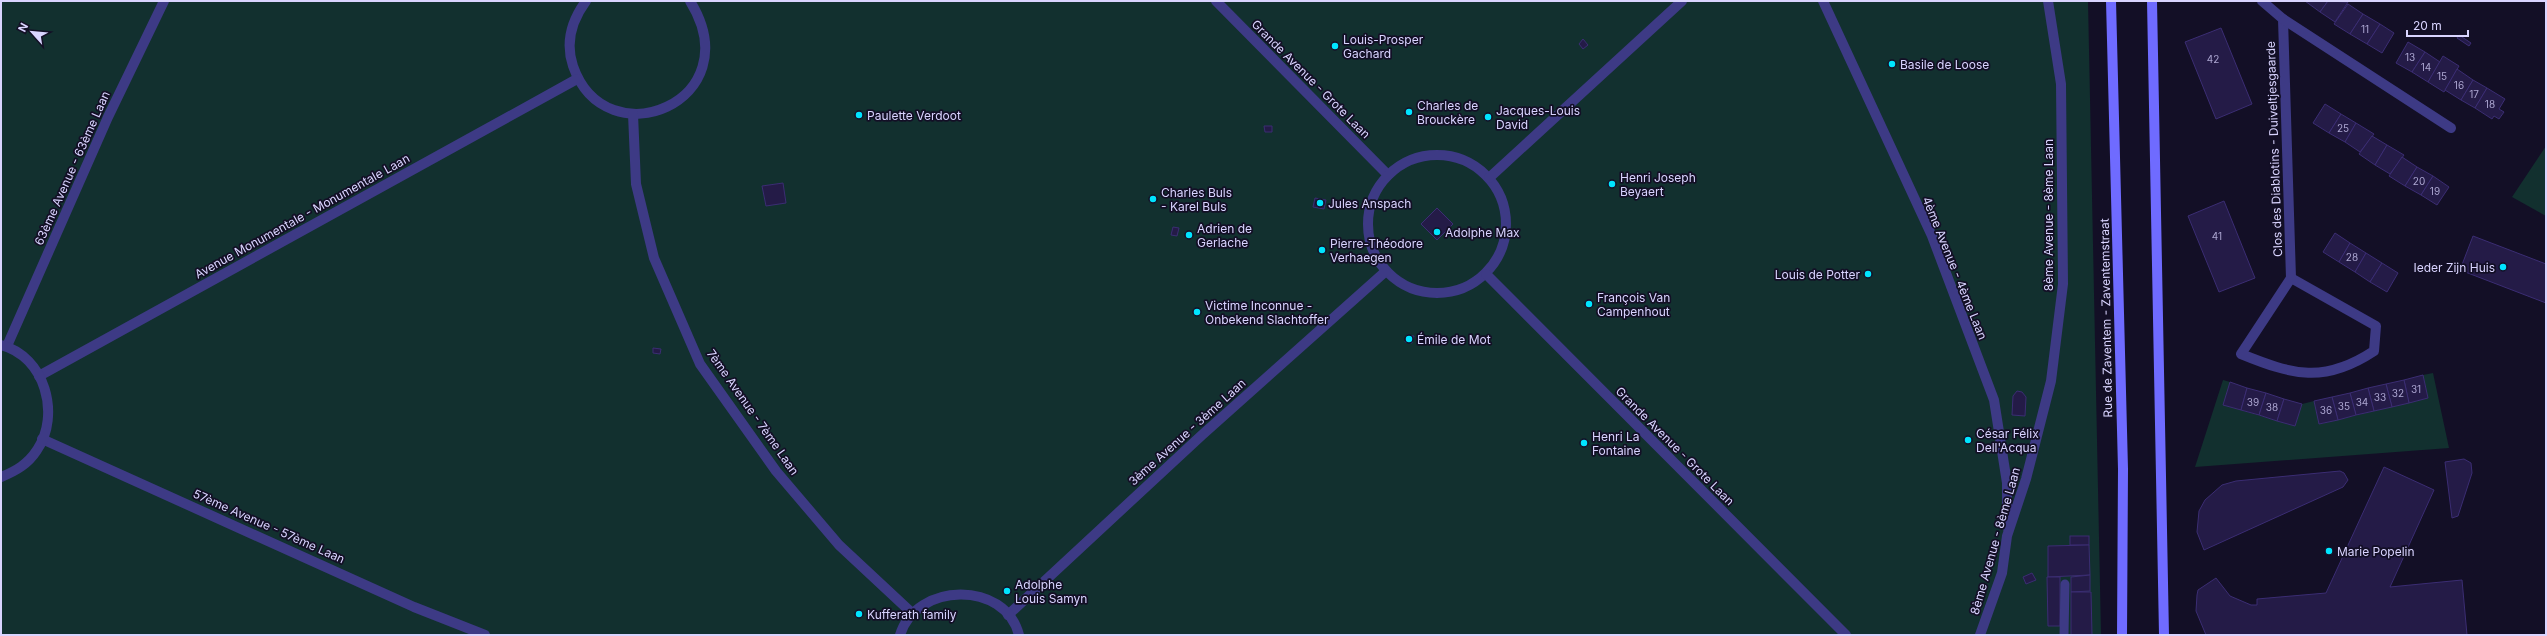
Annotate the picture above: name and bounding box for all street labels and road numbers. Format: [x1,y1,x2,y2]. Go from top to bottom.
street label: Grande Avenue - Grote Laan [1249,17,1373,141]
street label: Clos des Diablotins - Duiveltjesgaarde [2263,41,2285,257]
street label: 63ème Avenue - 63ème Laan [31,89,113,247]
street label: 8ème Avenue - 8ème Laan [2041,139,2056,291]
street label: Avenue Monumentale - Monumentale Laan [192,150,412,282]
street label: 4ème Avenue - 4ème Laan [1919,194,1991,342]
street label: Rue de Zaventem - Zaventemstraat [2097,218,2115,418]
street label: 7ème Avenue - 7ème Laan [704,346,802,478]
street label: 3ème Avenue - 3ème Laan [1125,375,1249,489]
street label: Grande Avenue - Grote Laan [1613,384,1737,508]
street label: 8ème Avenue - 8ème Laan [1967,466,2023,616]
street label: 57ème Avenue - 57ème Laan [191,486,347,566]

